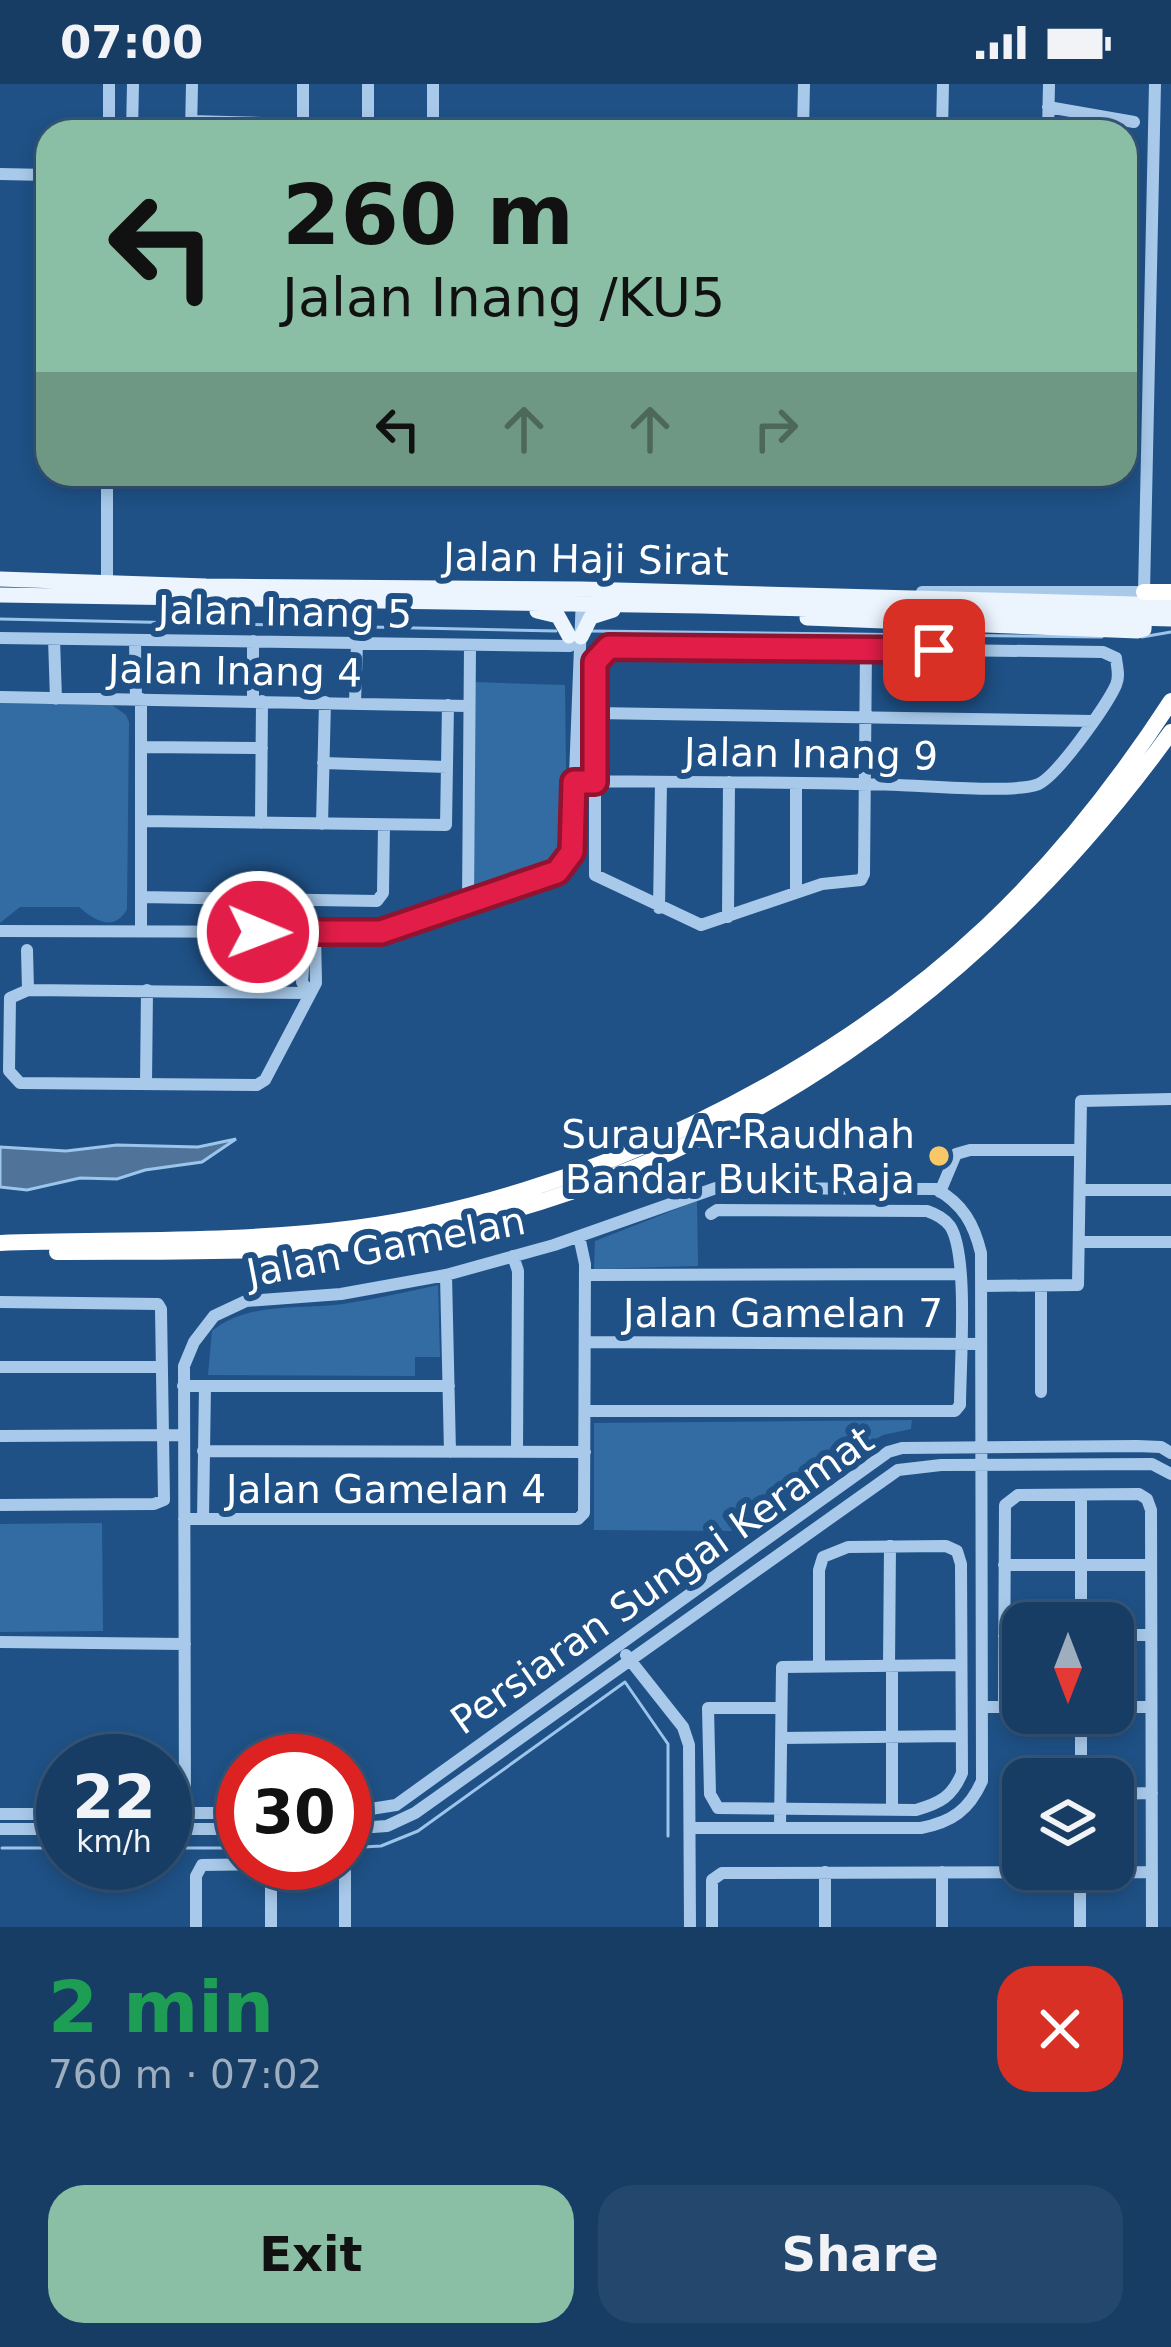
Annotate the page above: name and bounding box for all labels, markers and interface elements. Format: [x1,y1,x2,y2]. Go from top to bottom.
text: 07:00 [60,16,203,69]
text: 260 m [282,166,574,264]
icon: left [84,168,240,324]
text: Jalan Inang /KU5 [282,266,725,329]
icon: left [365,396,431,462]
icon: ahead [491,396,557,462]
icon: ahead [617,396,683,462]
icon: right [743,396,809,462]
street label: Jalan Haji Sirat [440,534,729,584]
street label: Jalan Inang 5 [155,587,412,637]
pin [883,599,985,701]
icon: arrive [901,617,967,683]
street label: Jalan Inang 4 [105,646,362,696]
street label: Jalan Inang 9 [681,729,938,779]
position arrow [195,869,321,995]
place label: Surau Ar-Raudhah Bandar Bukit Raja [561,1112,915,1202]
marker: Surau Ar-Raudhah Bandar Bukit Raja [926,1143,952,1169]
street label: Jalan Gamelan [240,1198,529,1297]
street label: Jalan Gamelan 7 [620,1291,943,1336]
street label: Persiaran Sungai Keramat [442,1417,882,1743]
street label: Jalan Gamelan 4 [223,1467,546,1512]
north arrow [1002,1602,1134,1734]
map controls [1002,1602,1134,1890]
speed limit sign: 30 [216,1734,372,1890]
button: layers [1002,1758,1134,1890]
text: 22 [72,1762,156,1832]
text: km/h [76,1824,152,1859]
text: 2 min [48,1965,274,2049]
button: close [997,1966,1123,2092]
text: 760 m · 07:02 [48,2052,322,2097]
button: Exit [48,2185,574,2323]
button: Share [598,2185,1123,2323]

